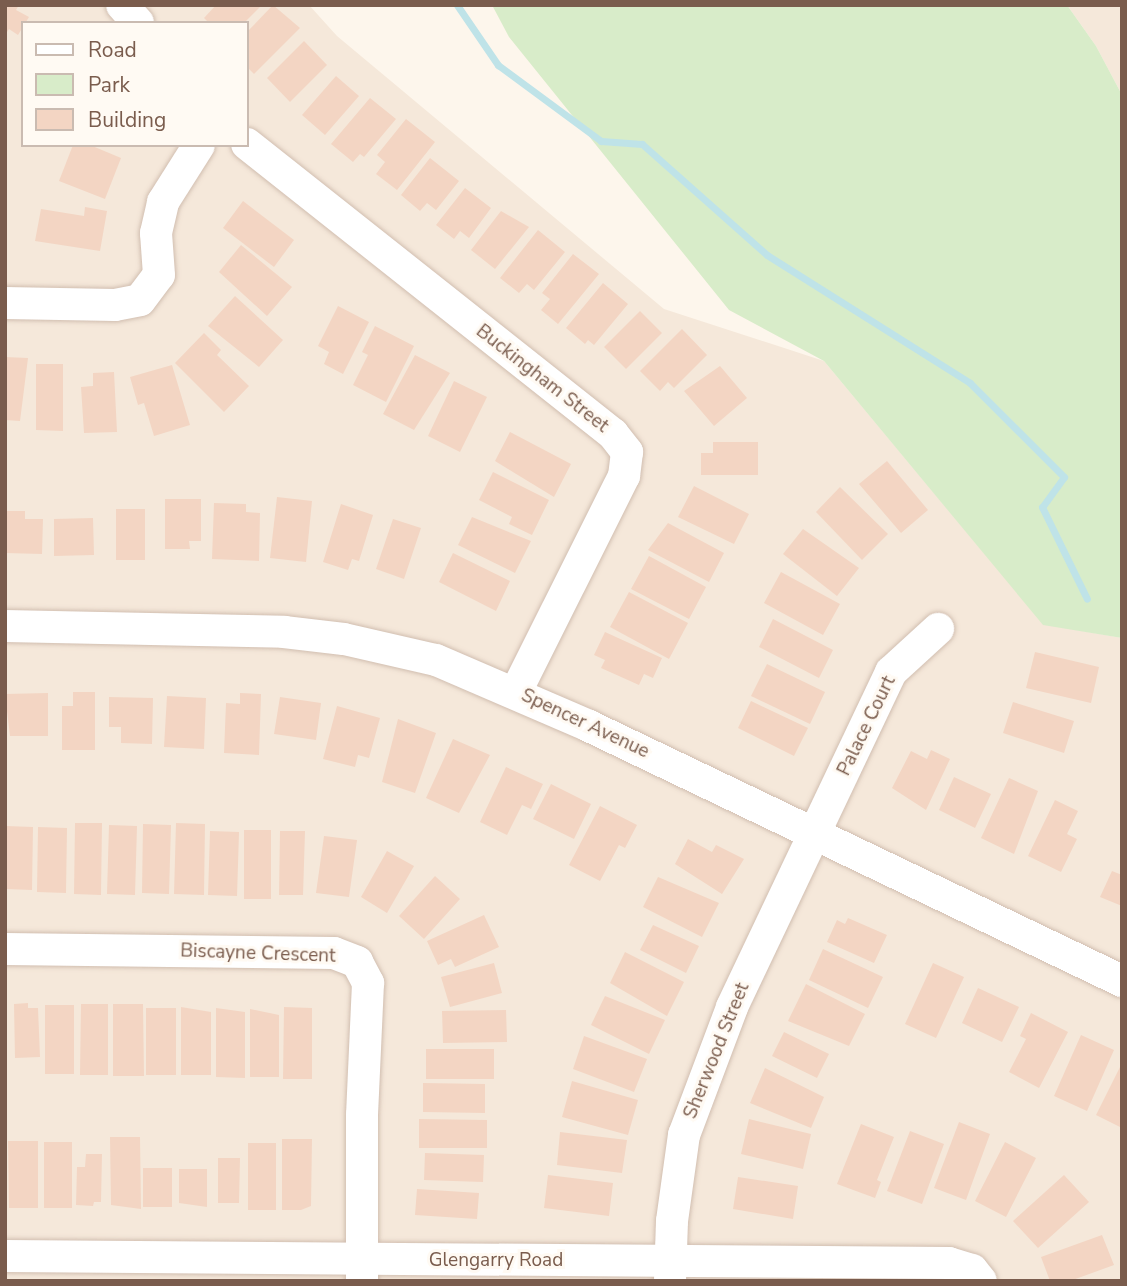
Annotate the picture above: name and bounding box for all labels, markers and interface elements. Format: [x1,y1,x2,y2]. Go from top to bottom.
legend [21,21,248,147]
text: Road [88,36,137,64]
text: Park [88,71,130,99]
text: Building [88,106,166,134]
street label: Buckingham Street [471,320,613,438]
street label: Palace Court [833,672,901,780]
street label: Spencer Avenue [517,684,653,764]
street label: Biscayne Crescent [180,940,336,968]
street label: Sherwood Street [679,980,755,1122]
street label: Glengarry Road [429,1250,563,1272]

